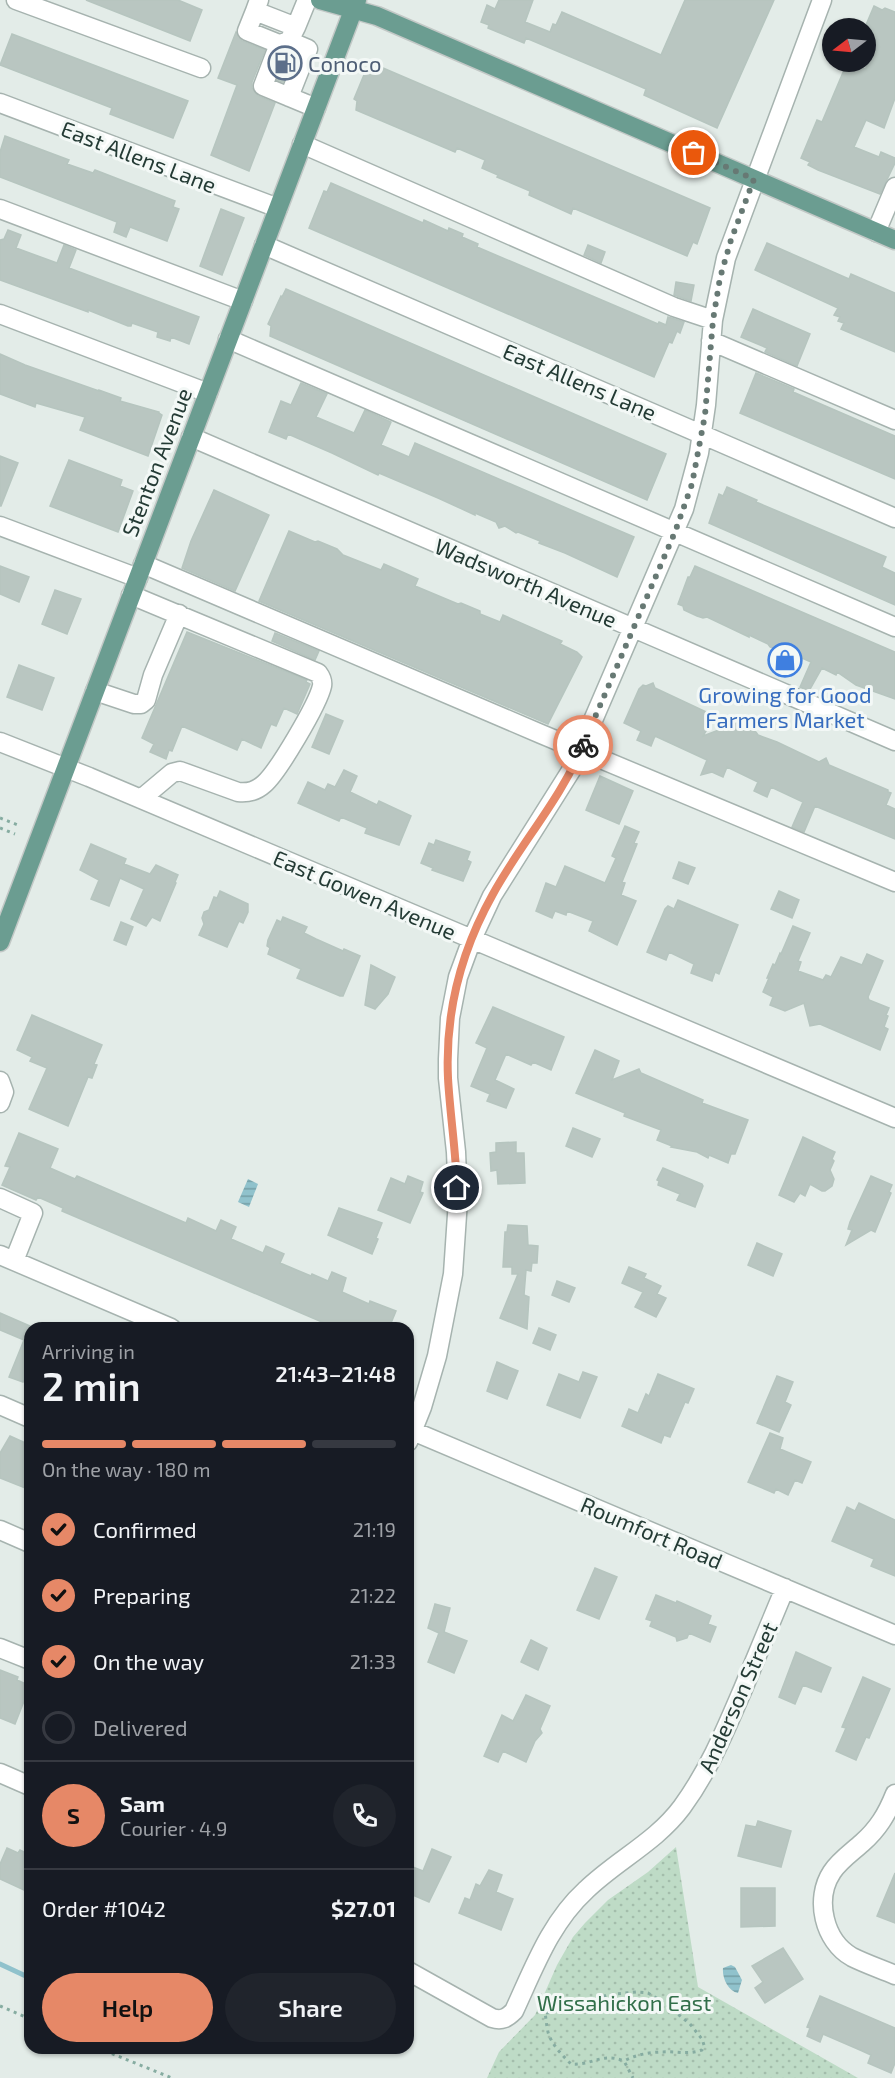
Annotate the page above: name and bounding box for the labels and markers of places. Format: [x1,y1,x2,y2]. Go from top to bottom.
fuel station icon: Conoco [267,45,303,81]
place label: Conoco [308,50,381,76]
pin [668,127,719,178]
shop icon: Growing for Good Farmers Market [767,642,803,678]
place label: Growing for Good Farmers Market [698,681,872,732]
pin [431,1162,482,1213]

